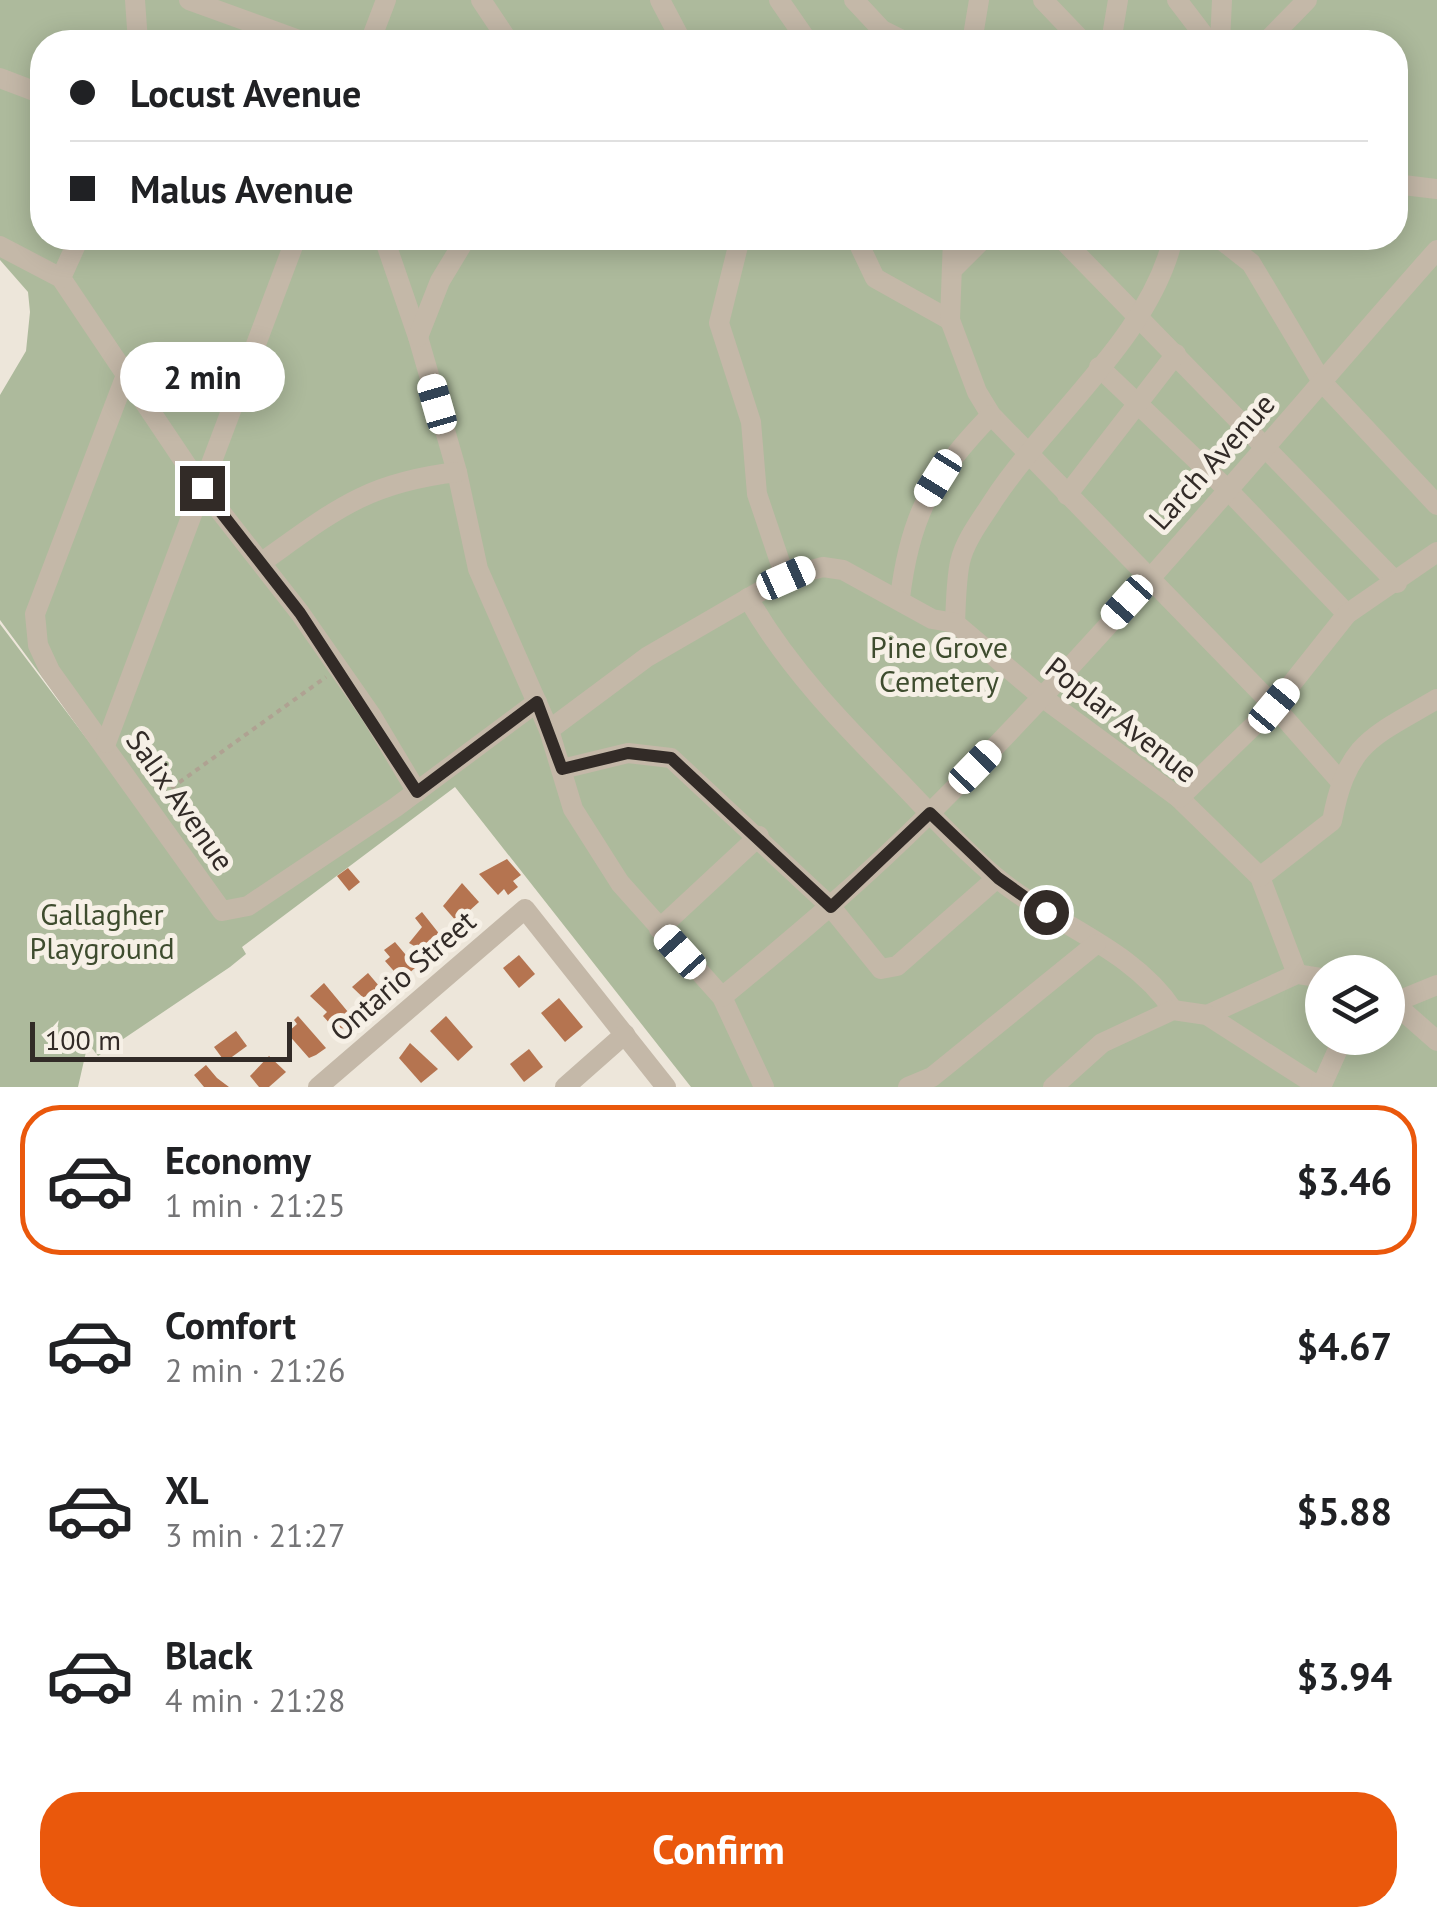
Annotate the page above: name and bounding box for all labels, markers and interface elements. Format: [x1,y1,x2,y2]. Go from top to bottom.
text: Locust Avenue [130,68,361,117]
text: Malus Avenue [130,164,354,213]
callout: 2 min [120,343,284,413]
text: 2 min [163,356,242,398]
car [414,371,460,437]
street label: Larch Avenue [1139,385,1283,537]
car [909,445,967,511]
route end [180,466,225,511]
car [752,552,820,604]
car [1096,570,1158,634]
park label: Pine Grove Cemetery [870,627,1008,700]
street label: Poplar Avenue [1038,647,1206,791]
car [1243,673,1305,739]
street label: Salix Avenue [118,722,244,878]
car [943,735,1007,799]
route start [1024,890,1069,935]
park label: Gallagher Playground [29,894,175,967]
street label: Ontario Street [321,901,483,1049]
car [649,920,711,984]
map controls [1305,955,1405,1055]
button: layers [1305,955,1405,1055]
scale bar [30,1017,292,1062]
text: 100 m [45,1021,121,1058]
icon: car [45,1135,135,1225]
text: Economy [165,1135,311,1184]
text: $3.46 [1296,1156,1392,1205]
text: 1 min · 21:25 [165,1184,345,1226]
icon: car [45,1300,135,1390]
text: Comfort [165,1300,296,1349]
text: $4.67 [1296,1321,1392,1370]
text: 2 min · 21:26 [165,1349,345,1391]
icon: car [45,1465,135,1555]
text: XL [165,1465,209,1514]
text: $5.88 [1296,1486,1392,1535]
text: 3 min · 21:27 [165,1514,345,1556]
icon: car [45,1630,135,1720]
text: Black [165,1630,253,1679]
text: $3.94 [1296,1651,1392,1700]
text: 4 min · 21:28 [165,1679,345,1721]
button: Confirm [40,1792,1397,1907]

